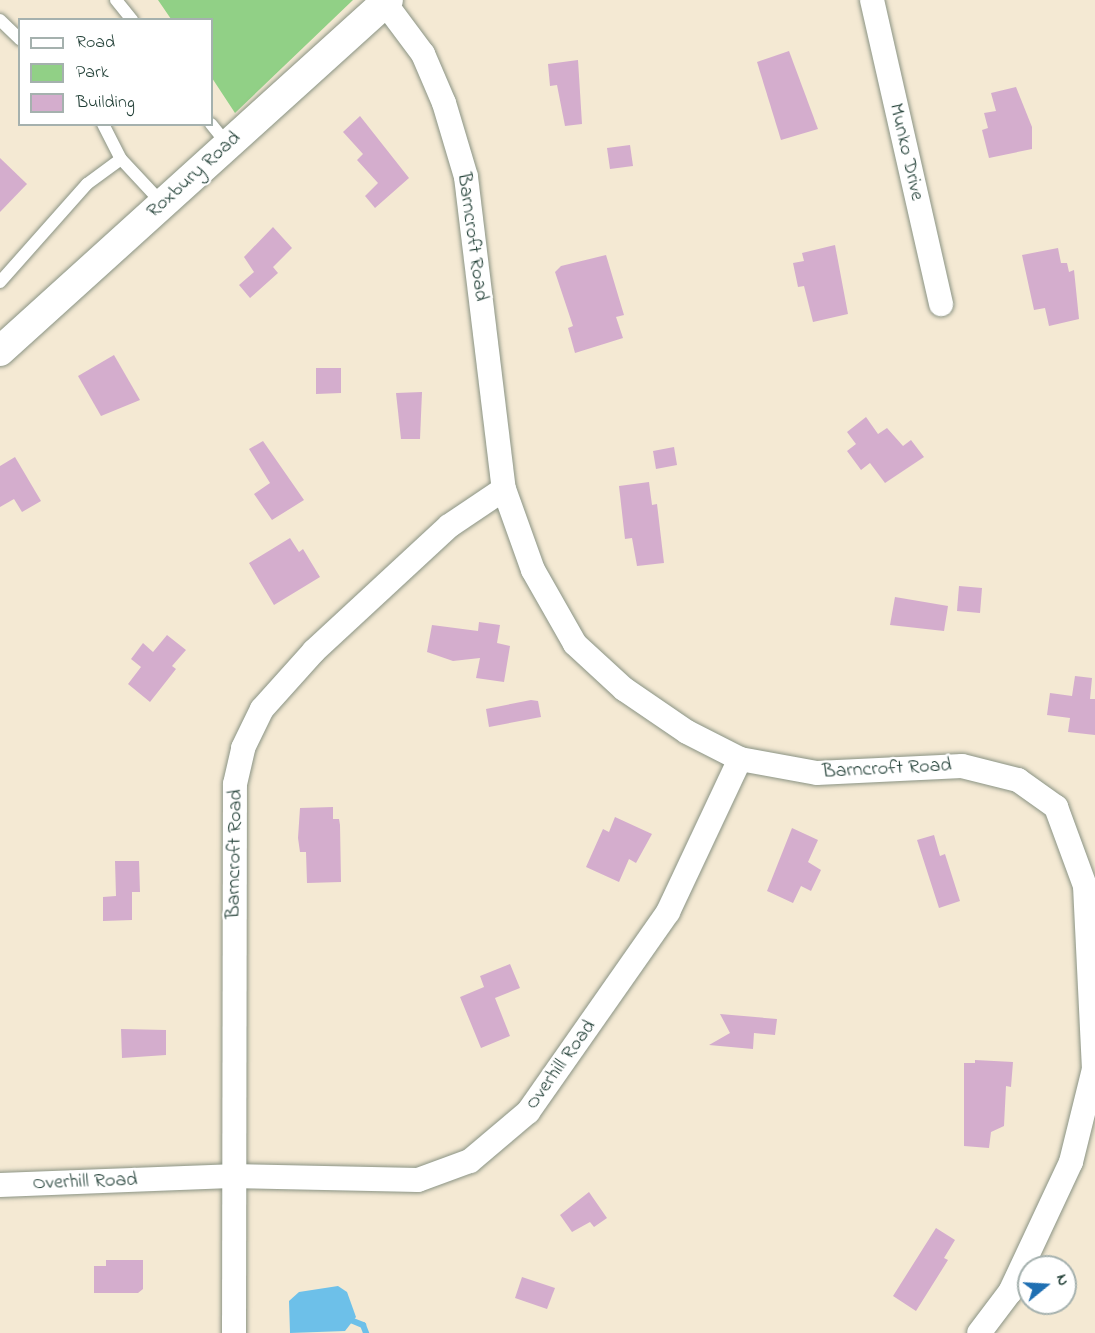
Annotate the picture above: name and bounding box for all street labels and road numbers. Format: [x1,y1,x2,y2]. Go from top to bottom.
street label: Munko Drive [883,101,929,203]
street label: Roxbury Road [142,127,246,223]
street label: Barncroft Road [451,171,493,303]
street label: Barncroft Road [822,754,952,784]
street label: Barncroft Road [222,789,248,919]
street label: Overhill Road [520,1015,602,1115]
street label: Overhill Road [32,1168,138,1196]

